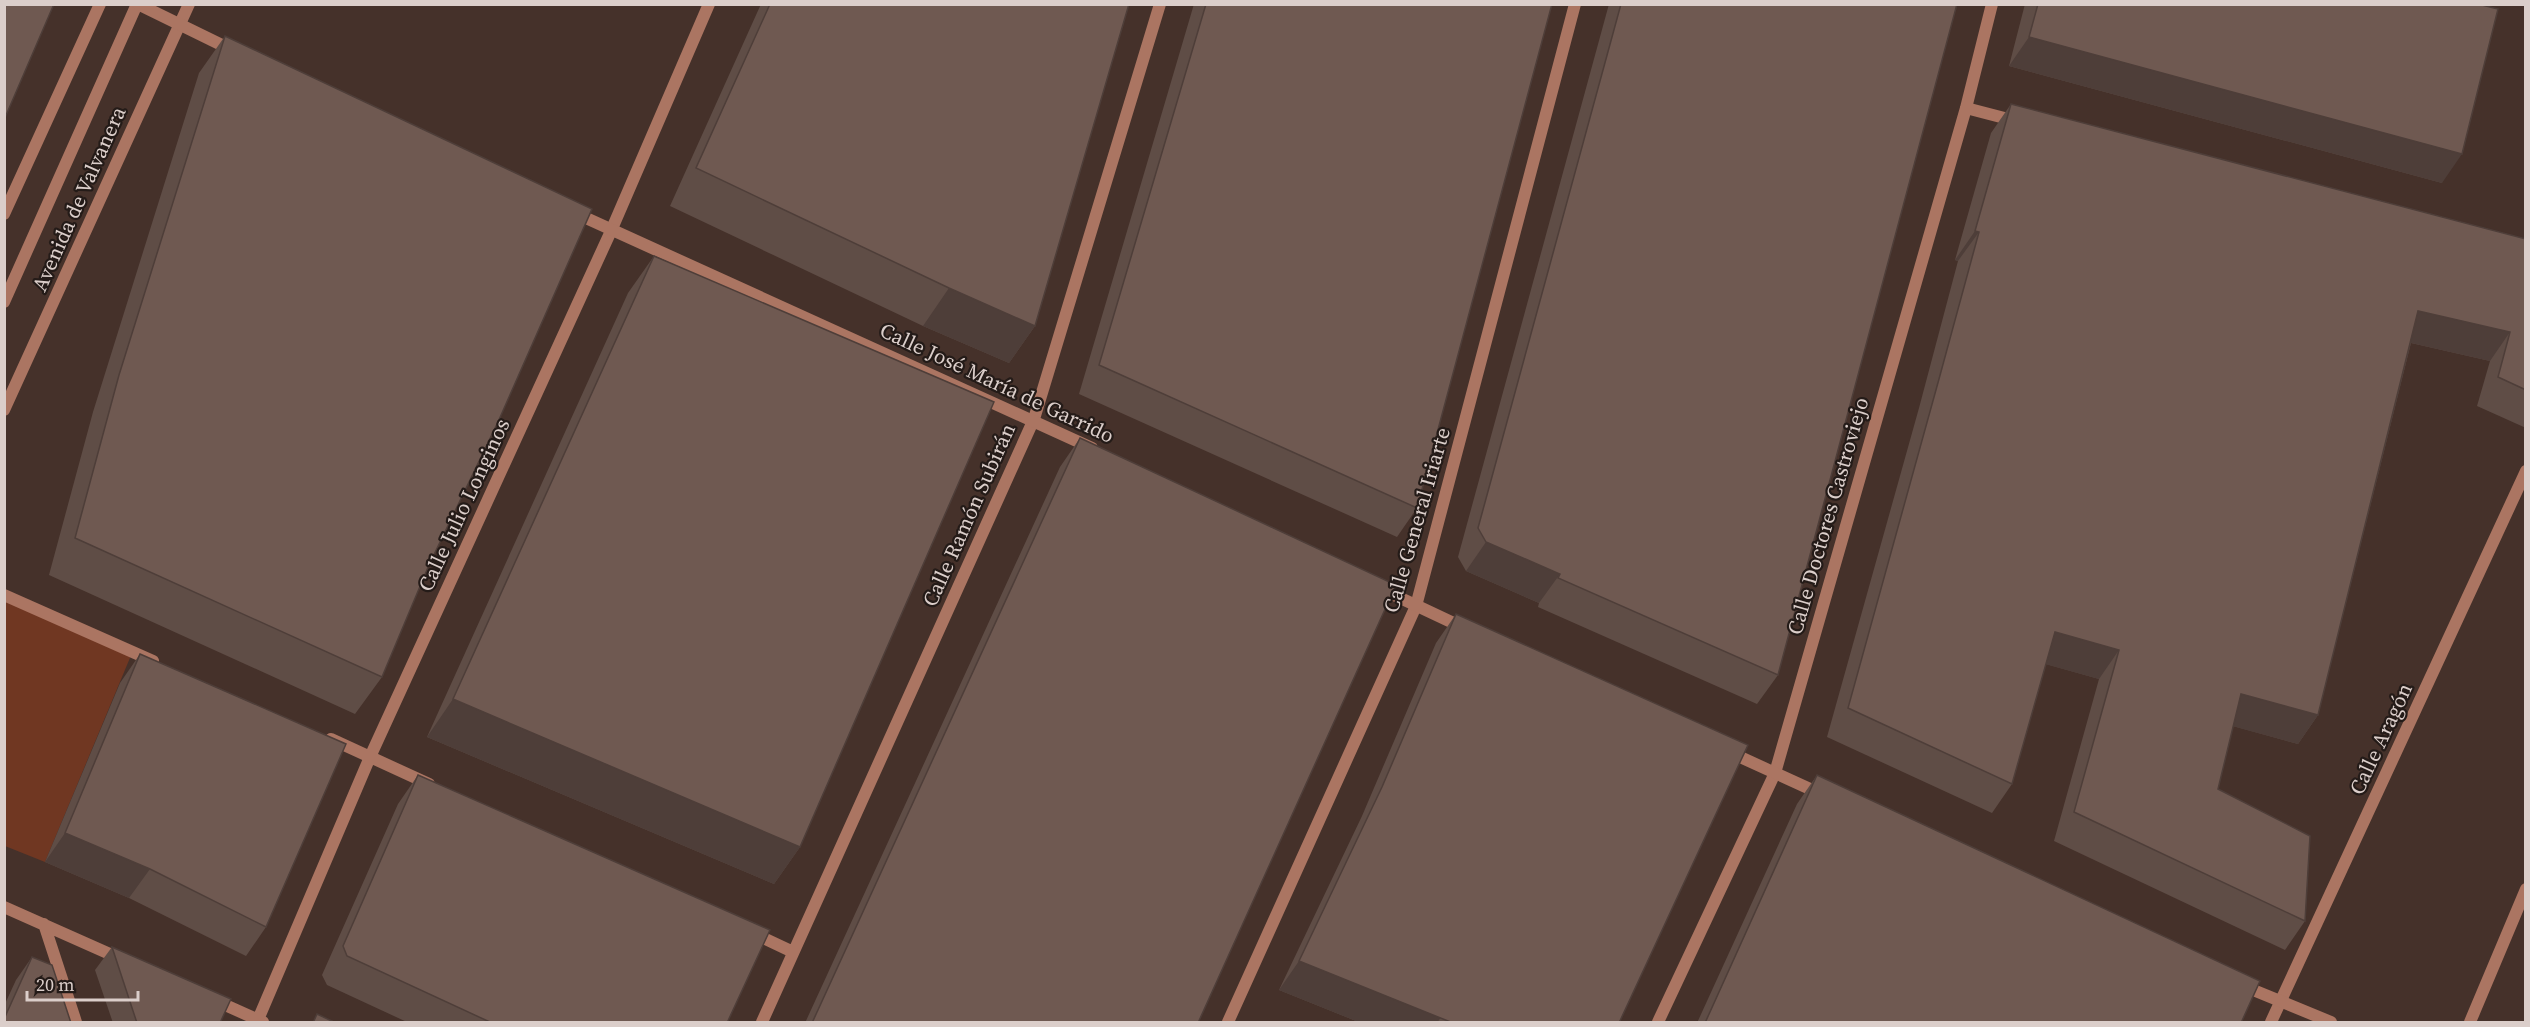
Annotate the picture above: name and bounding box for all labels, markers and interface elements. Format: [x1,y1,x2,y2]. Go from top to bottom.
street label: Avenida de Valvanera [25,101,133,296]
street label: Calle José María de Garrido [875,315,1119,450]
street label: Calle Doctores Castroviejo [1780,394,1875,638]
street label: Calle Julio Longinos [411,414,516,596]
street label: Calle Ramón Subirán [915,418,1022,611]
street label: Calle General Iriarte [1376,424,1457,616]
street label: Calle Aragón [2342,678,2419,799]
scale bar [27,964,138,1002]
text: 20 m [36,972,74,997]

